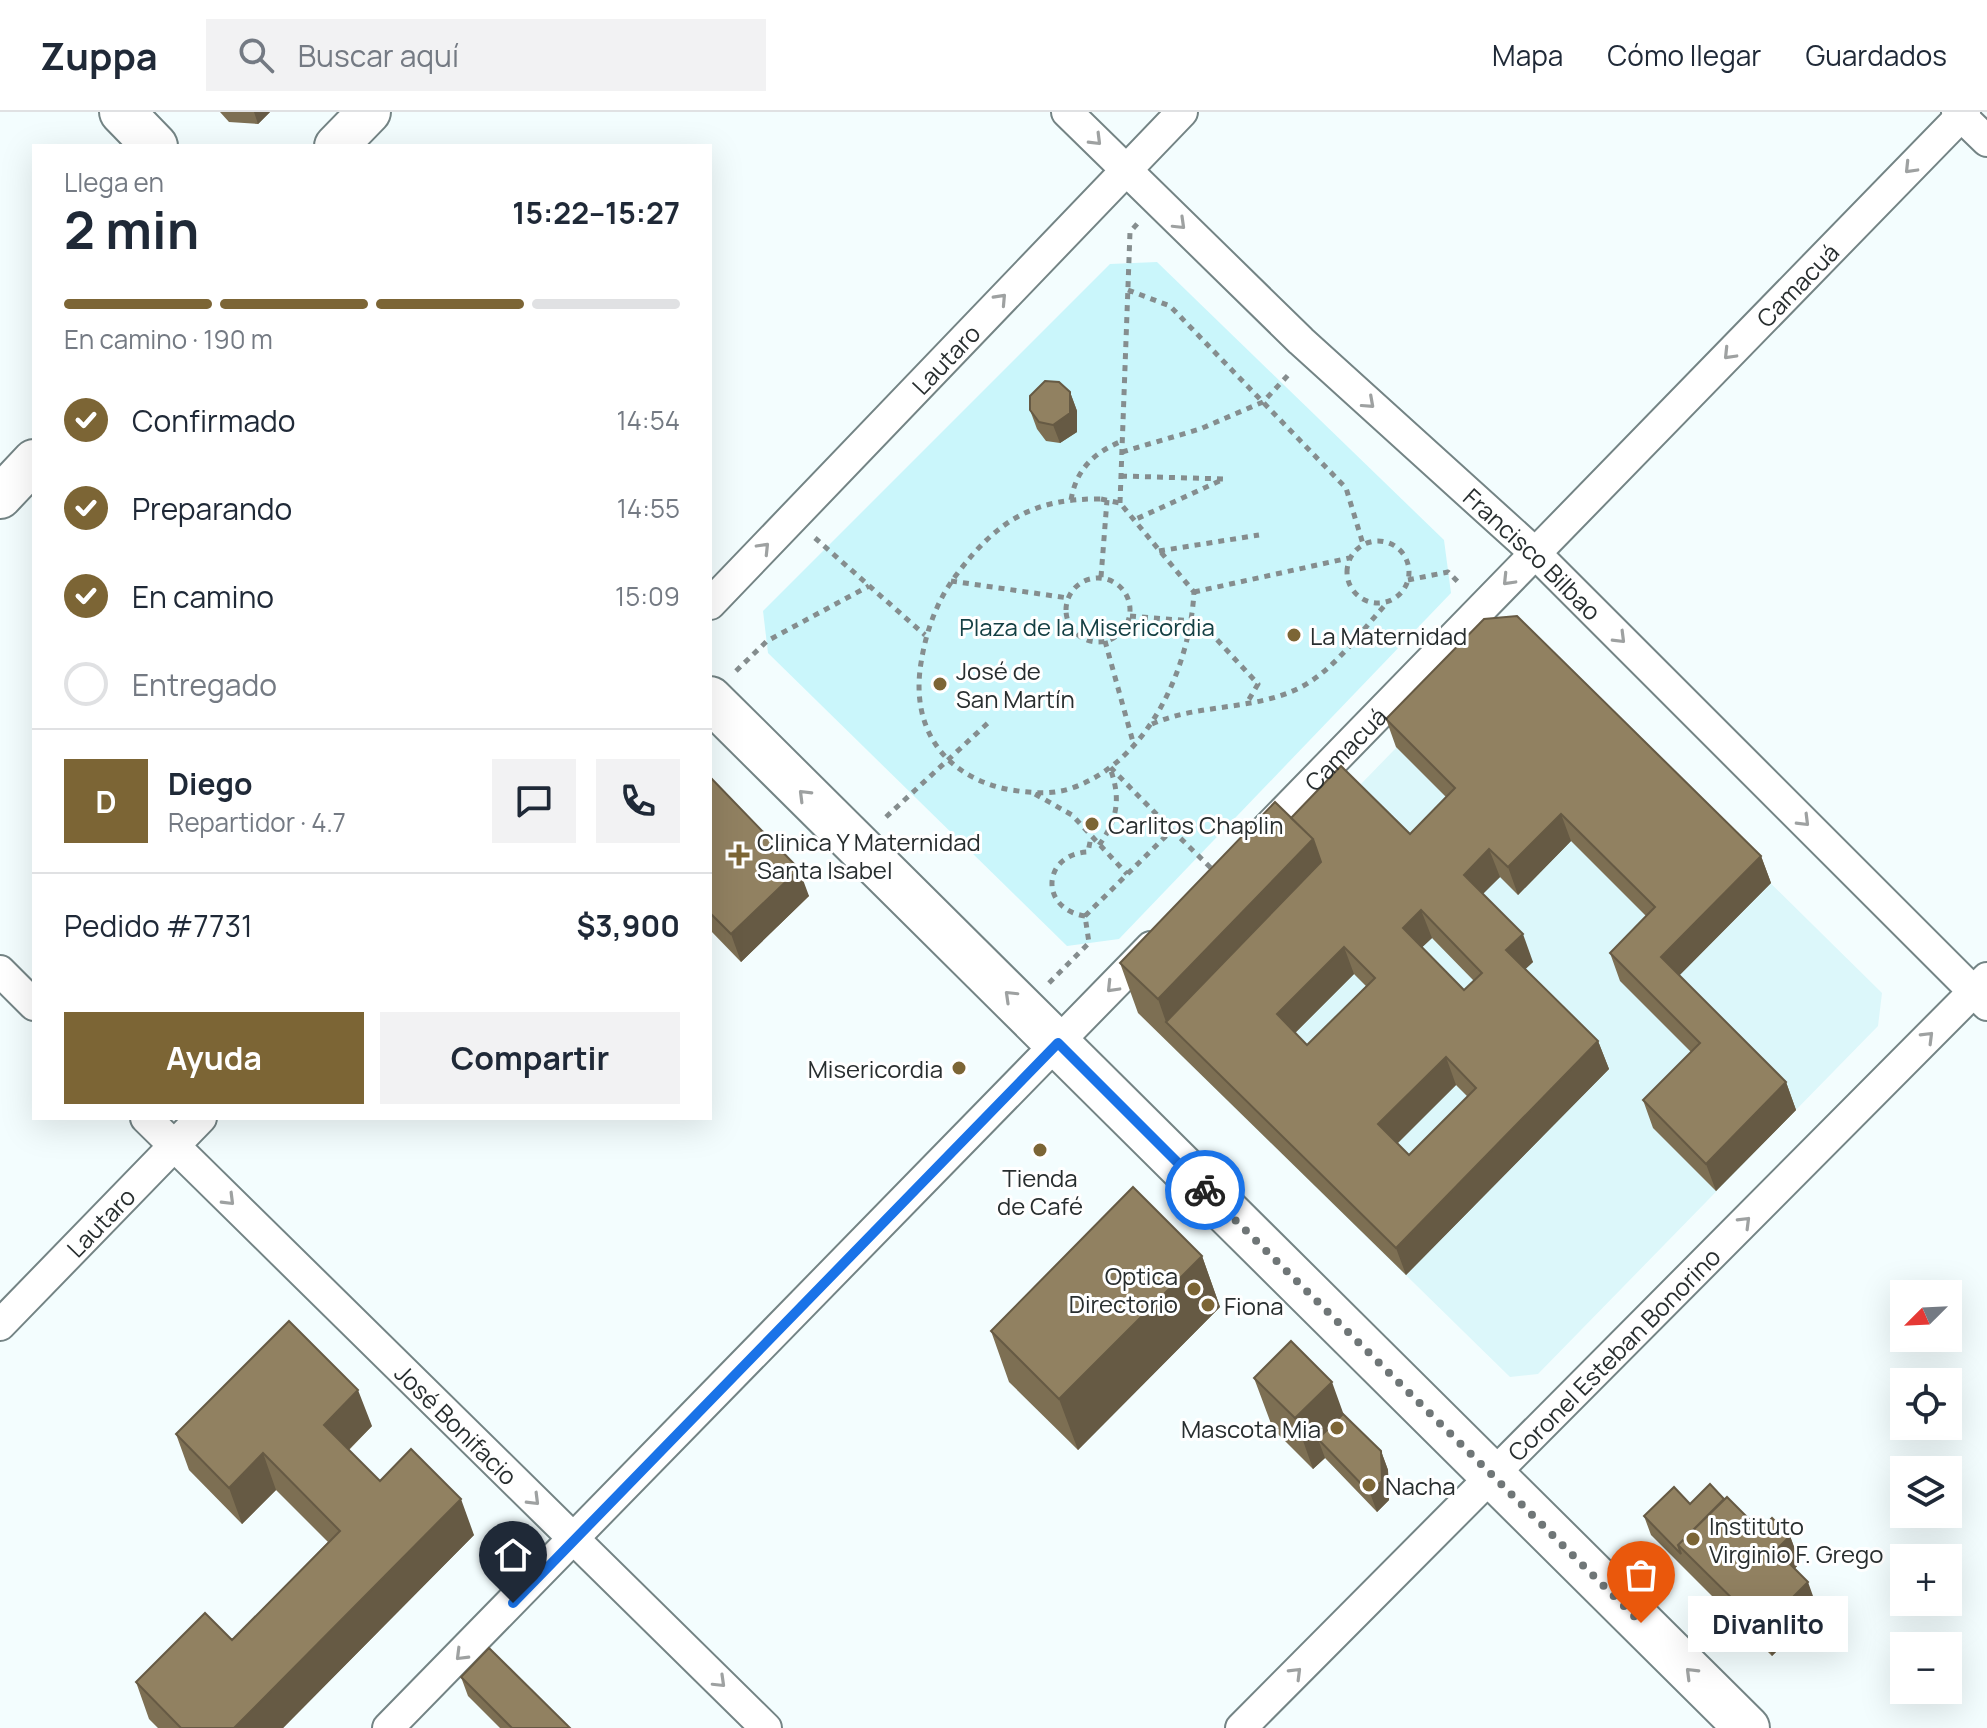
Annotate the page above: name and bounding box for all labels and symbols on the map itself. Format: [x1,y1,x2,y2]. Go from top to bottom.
one-way arrow [1087,131,1101,146]
one-way arrow [1905,159,1920,173]
one-way arrow [1171,214,1185,229]
street label: Camacuá [1749,235,1846,334]
one-way arrow [992,294,1007,308]
street label: Lautaro [904,316,987,401]
one-way arrow [1724,345,1738,359]
one-way arrow [1359,393,1374,407]
street label: Francisco Bilbao [1457,480,1609,627]
one-way arrow [755,543,769,557]
one-way arrow [1503,571,1518,585]
park label: Plaza de la Misericordia [959,610,1215,643]
place label: La Maternidad [1310,619,1467,652]
marker: La Maternidad [1285,626,1303,644]
one-way arrow [1611,628,1625,643]
place label: José de San Martín [956,654,1075,715]
marker: José de San Martín [931,675,949,693]
street label: Camacuá [1296,700,1393,798]
one-way arrow [799,790,814,804]
place label: Carlitos Chaplin [1108,808,1283,841]
one-way arrow [1794,812,1809,827]
marker: Carlitos Chaplin [1083,815,1101,833]
place label: Clinica Y Maternidad Santa Isabel [757,825,981,886]
marker: Clinica Y Maternidad Santa Isabel [728,844,750,866]
one-way arrow [1107,978,1121,992]
one-way arrow [1005,991,1019,1005]
one-way arrow [1919,1032,1933,1046]
place label: Misericordia [808,1052,943,1085]
marker: Misericordia [950,1059,968,1077]
marker: Tienda de Café [1031,1141,1049,1159]
courier [1165,1150,1245,1230]
place label: Tienda de Café [997,1161,1083,1222]
street label: Lautaro [59,1180,142,1264]
one-way arrow [220,1191,234,1205]
one-way arrow [1736,1217,1751,1231]
street label: Coronel Esteban Bonorino [1500,1240,1727,1468]
place label: Optica Directorio [1069,1259,1178,1320]
marker: Optica Directorio [1185,1280,1203,1298]
north arrow [1890,1280,1962,1352]
place label: Fiona [1224,1289,1283,1322]
marker: Fiona [1199,1296,1217,1314]
street label: José Bonifacio [388,1356,525,1492]
place label: Mascota Mia [1181,1412,1321,1445]
marker: Mascota Mia [1328,1419,1346,1437]
place label: Nacha [1385,1469,1456,1502]
marker: Nacha [1360,1476,1378,1494]
one-way arrow [525,1491,539,1506]
place label: Instituto Virginio F. Grego [1709,1509,1883,1570]
pin [479,1521,547,1603]
marker: Instituto Virginio F. Grego [1684,1530,1702,1548]
pin [1607,1541,1675,1623]
callout: Divanlito [1689,1595,1849,1651]
one-way arrow [455,1646,470,1660]
one-way arrow [1287,1668,1301,1682]
one-way arrow [1686,1668,1700,1682]
one-way arrow [711,1673,725,1687]

